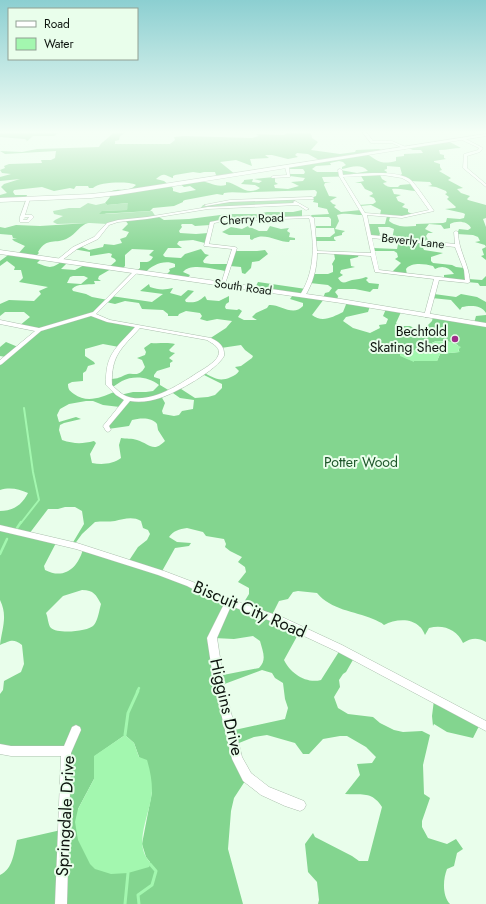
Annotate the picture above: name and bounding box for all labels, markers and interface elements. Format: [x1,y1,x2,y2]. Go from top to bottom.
legend [8,8,138,60]
text: Road [44,15,70,33]
text: Water [44,35,75,53]
street label: Cherry Road [220,208,284,230]
street label: Beverly Lane [381,229,445,253]
street label: South Road [213,274,273,300]
place label: Bechtold Skating Shed [370,321,447,357]
marker: Bechtold Skating Shed [450,334,460,344]
park label: Potter Wood [324,452,398,472]
street label: Biscuit City Road [190,574,310,644]
street label: Higgins Drive [204,656,250,758]
street label: Springdale Drive [50,755,80,877]

